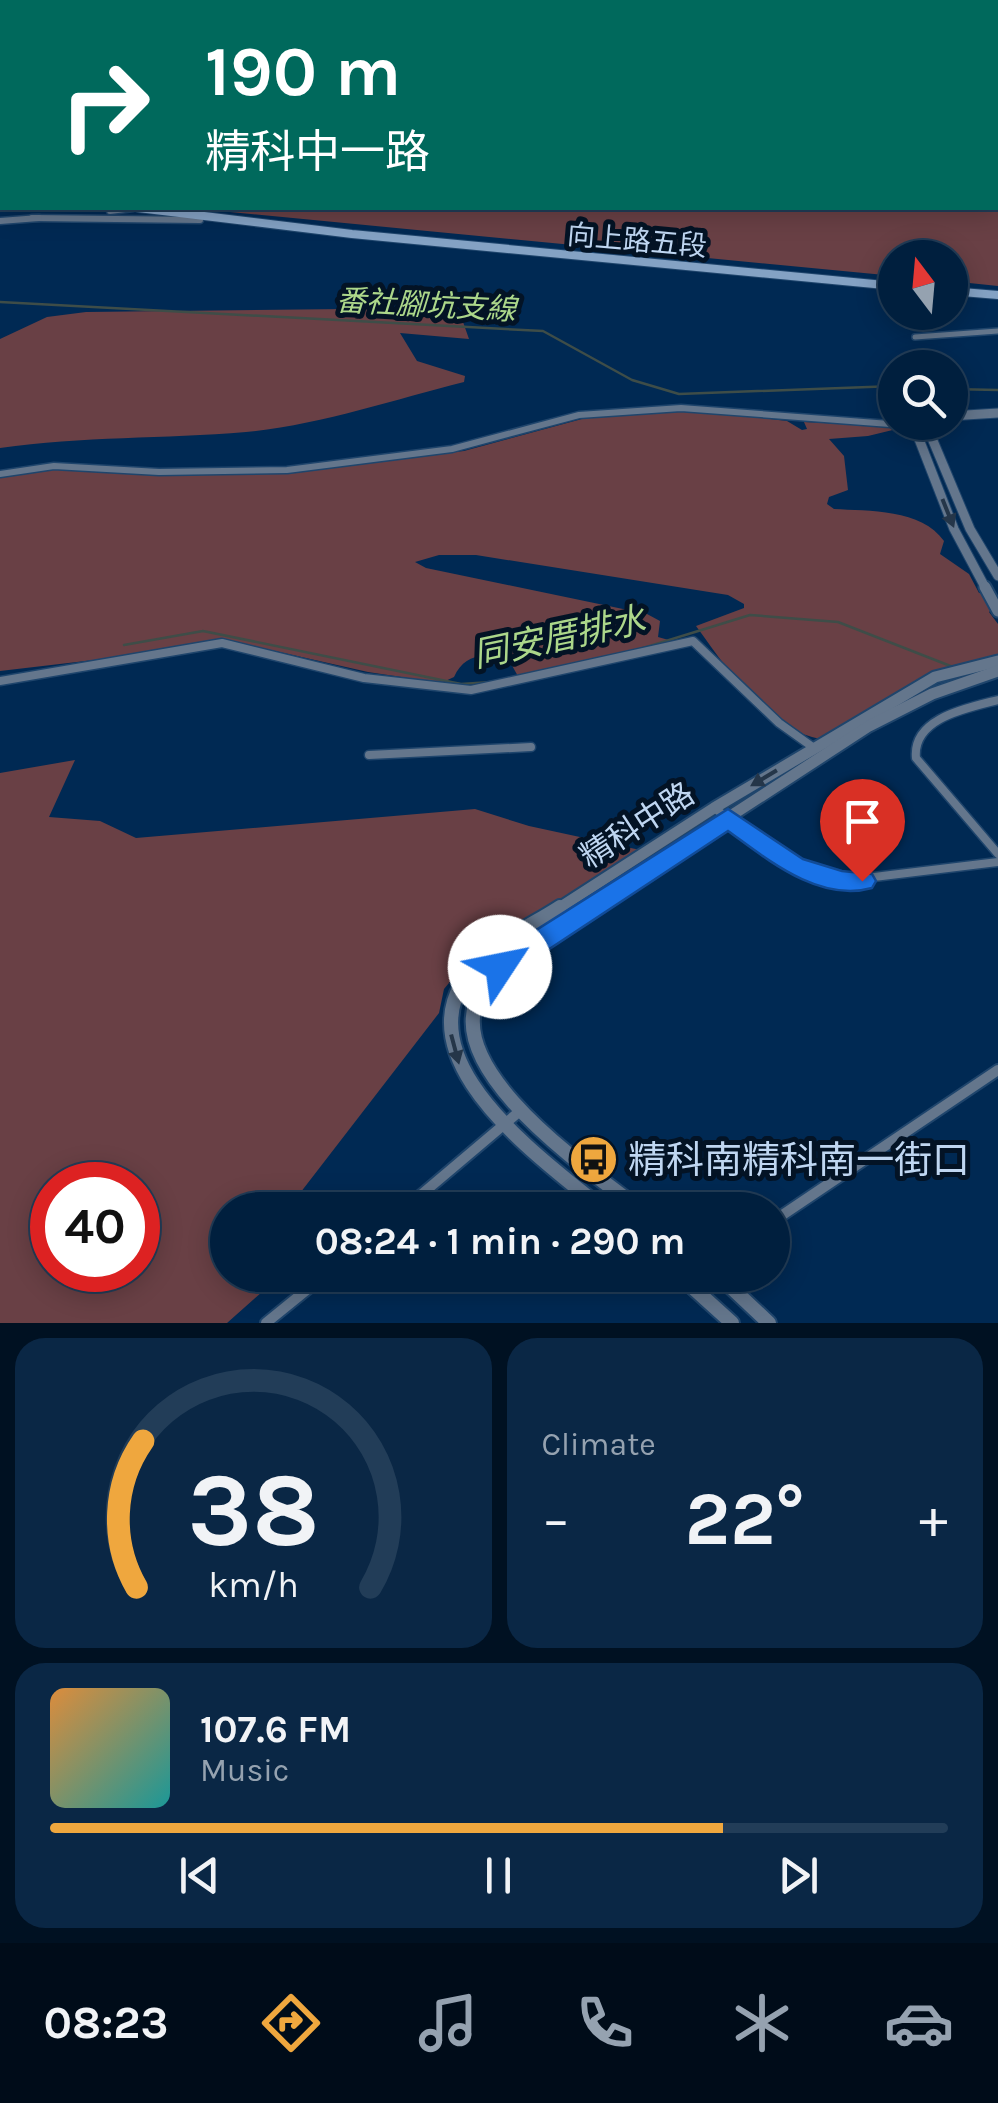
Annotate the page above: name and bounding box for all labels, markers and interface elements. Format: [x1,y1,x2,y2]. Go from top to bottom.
text: 190 m [205,31,401,113]
icon: right [40,40,170,170]
text: 精科中一路 [205,126,430,178]
street label: 向上路五段 [566,218,708,263]
north arrow [878,240,968,330]
map controls [878,240,968,440]
water label: 番社腳坑支線 [335,282,520,328]
button: search [878,350,968,440]
one-way arrow [941,498,957,528]
water label: 同安厝排水 [469,599,651,676]
one-way arrow [750,769,778,786]
street label: 精科中路 [574,775,701,876]
pin [820,779,905,882]
icon: arrive [835,794,890,849]
position arrow [448,915,552,1019]
one-way arrow [447,1034,463,1065]
bus stop icon: 精科南精科南一街口 [567,1134,619,1186]
place label: 精科南精科南一街口 [628,1138,970,1183]
speed limit sign: 40 [30,1162,160,1292]
text: 08:24 · 1 min · 290 m [315,1219,685,1264]
text: Climate [542,1426,656,1463]
text: 38 [187,1450,319,1571]
text: 22° [685,1475,805,1563]
text: − [542,1487,570,1551]
text: + [919,1487,948,1551]
text: km/h [208,1564,299,1606]
text: 107.6 FM [200,1707,351,1752]
text: Music [200,1752,289,1789]
icon: previous [172,1848,227,1903]
icon: pause [471,1848,526,1903]
icon: next [771,1848,826,1903]
icon: directions [256,1988,326,2058]
icon: music [413,1988,483,2058]
icon: phone [570,1988,640,2058]
icon: climate [727,1988,797,2058]
icon: car [884,1988,954,2058]
text: 08:23 [44,1997,168,2049]

